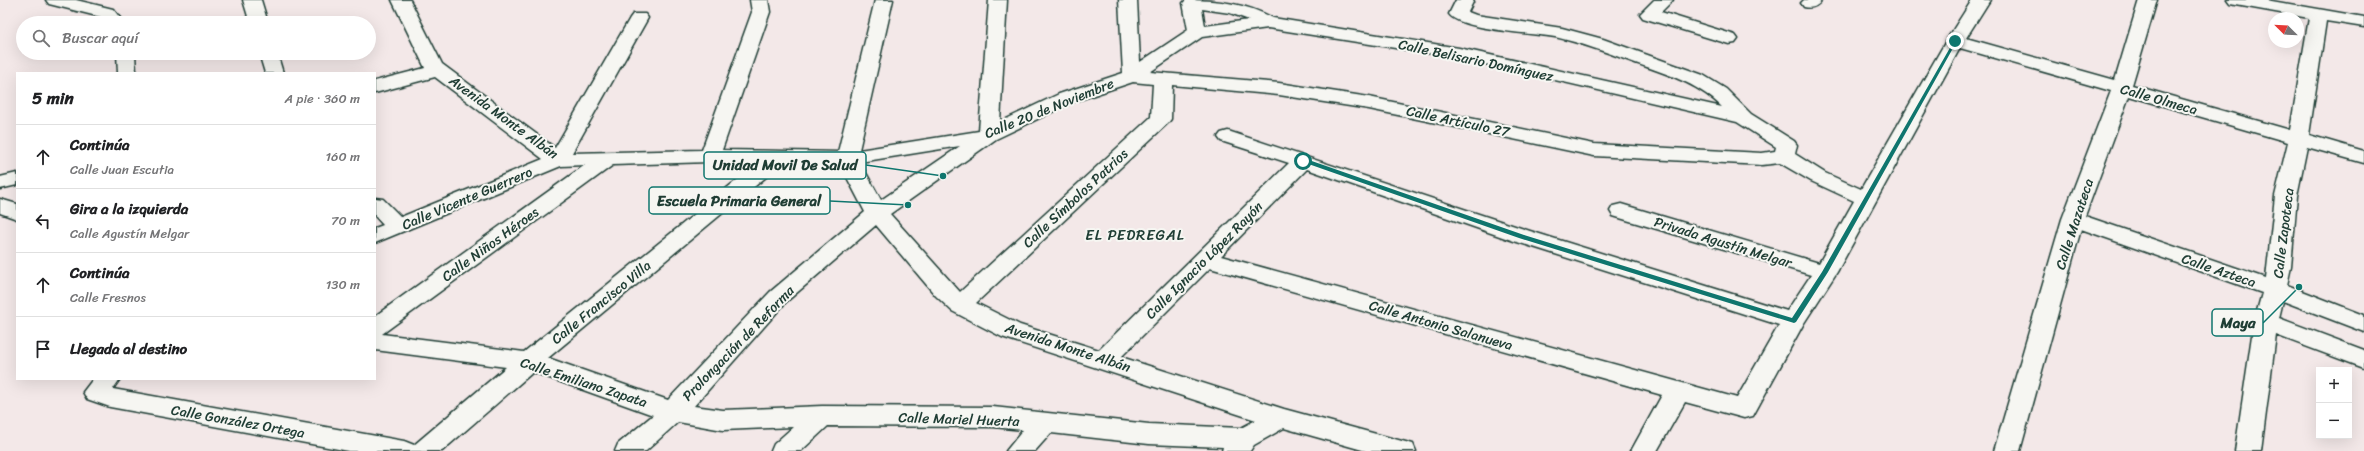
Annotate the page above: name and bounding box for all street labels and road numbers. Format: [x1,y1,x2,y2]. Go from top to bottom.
street label: Calle Belisario Domínguez [1396,32,1556,89]
street label: Avenida Monte Albán [443,68,564,166]
street label: Calle 20 de Noviembre [981,71,1118,146]
street label: Calle Olmeca [2117,77,2200,122]
street label: Calle Artículo 27 [1404,98,1513,145]
street label: Calle Símbolos Patrios [1017,142,1134,254]
street label: Calle Vicente Guerrero [398,160,537,237]
street label: Calle Mazateca [2048,175,2101,273]
street label: Calle Zapoteca [2266,186,2301,280]
street label: Calle Ignacio López Rayón [1139,195,1270,325]
street label: Calle Niños Héroes [436,200,545,288]
street label: Privada Agustín Melgar [1651,210,1796,276]
street label: Calle Azteca [2178,246,2259,295]
street label: Calle Francisco Villa [546,254,657,351]
street label: Prolongación de Reforma [676,279,801,407]
street label: Calle Antonio Salanueva [1366,293,1516,358]
street label: Avenida Monte Albán [1001,315,1134,380]
street label: Calle Emiliano Zapata [517,350,651,415]
street label: Calle González Ortega [169,397,307,446]
street label: Calle Mariel Huerta [898,405,1021,434]

